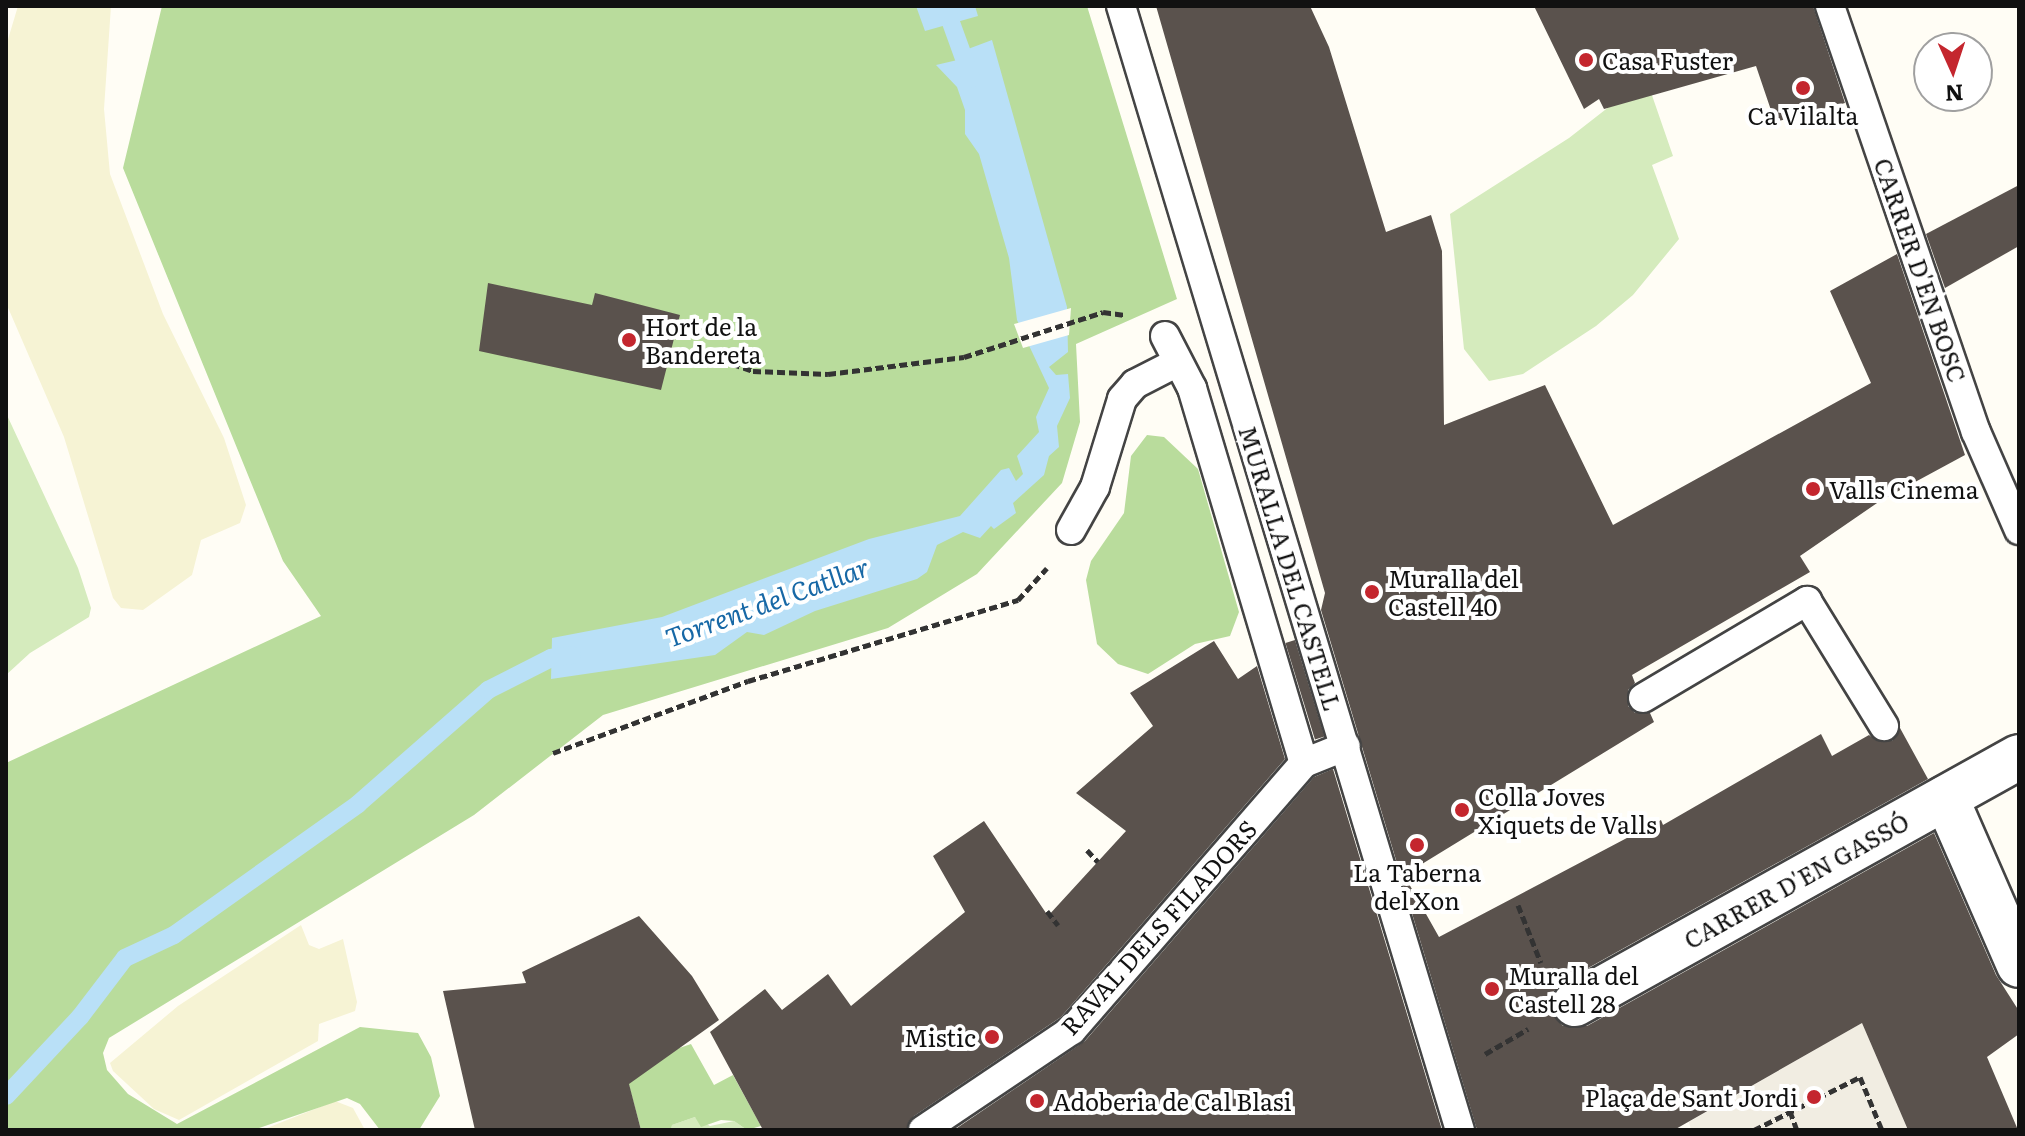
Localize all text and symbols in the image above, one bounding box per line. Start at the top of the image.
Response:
north arrow [1913,32,1993,112]
place label: Casa Fuster [1602,46,1733,74]
marker: Casa Fuster [1577,51,1595,69]
text: N [1944,78,1964,111]
marker: Ca Vilalta [1794,79,1812,97]
place label: Ca Vilalta [1748,101,1858,129]
street label: CARRER D'EN BOSC [1869,154,1973,386]
place label: Hort de la Bandereta [645,312,762,368]
marker: Hort de la Bandereta [620,331,638,349]
street label: MURALLA DEL CASTELL [1234,422,1348,714]
place label: Valls Cinema [1829,475,1979,503]
marker: Valls Cinema [1804,480,1822,498]
water label: Torrent del Catllar [661,550,873,652]
place label: Muralla del Castell 40 [1388,564,1519,620]
marker: Muralla del Castell 40 [1363,583,1381,601]
place label: Colla Joves Xiquets de Valls [1478,782,1657,838]
marker: Colla Joves Xiquets de Valls [1453,801,1471,819]
street label: CARRER D'EN GASSÓ [1679,806,1913,954]
street label: RAVAL DELS FILADORS [1054,814,1262,1040]
marker: La Taberna del Xon [1408,836,1426,854]
place label: La Taberna del Xon [1353,858,1481,914]
place label: Muralla del Castell 28 [1508,961,1639,1017]
marker: Muralla del Castell 28 [1483,980,1501,998]
place label: Mistic [904,1023,976,1051]
marker: Mistic [983,1028,1001,1046]
place label: Plaça de Sant Jordi [1585,1083,1798,1111]
place label: Adoberia de Cal Blasi [1053,1087,1292,1115]
marker: Plaça de Sant Jordi [1805,1088,1823,1106]
marker: Adoberia de Cal Blasi [1028,1092,1046,1110]

